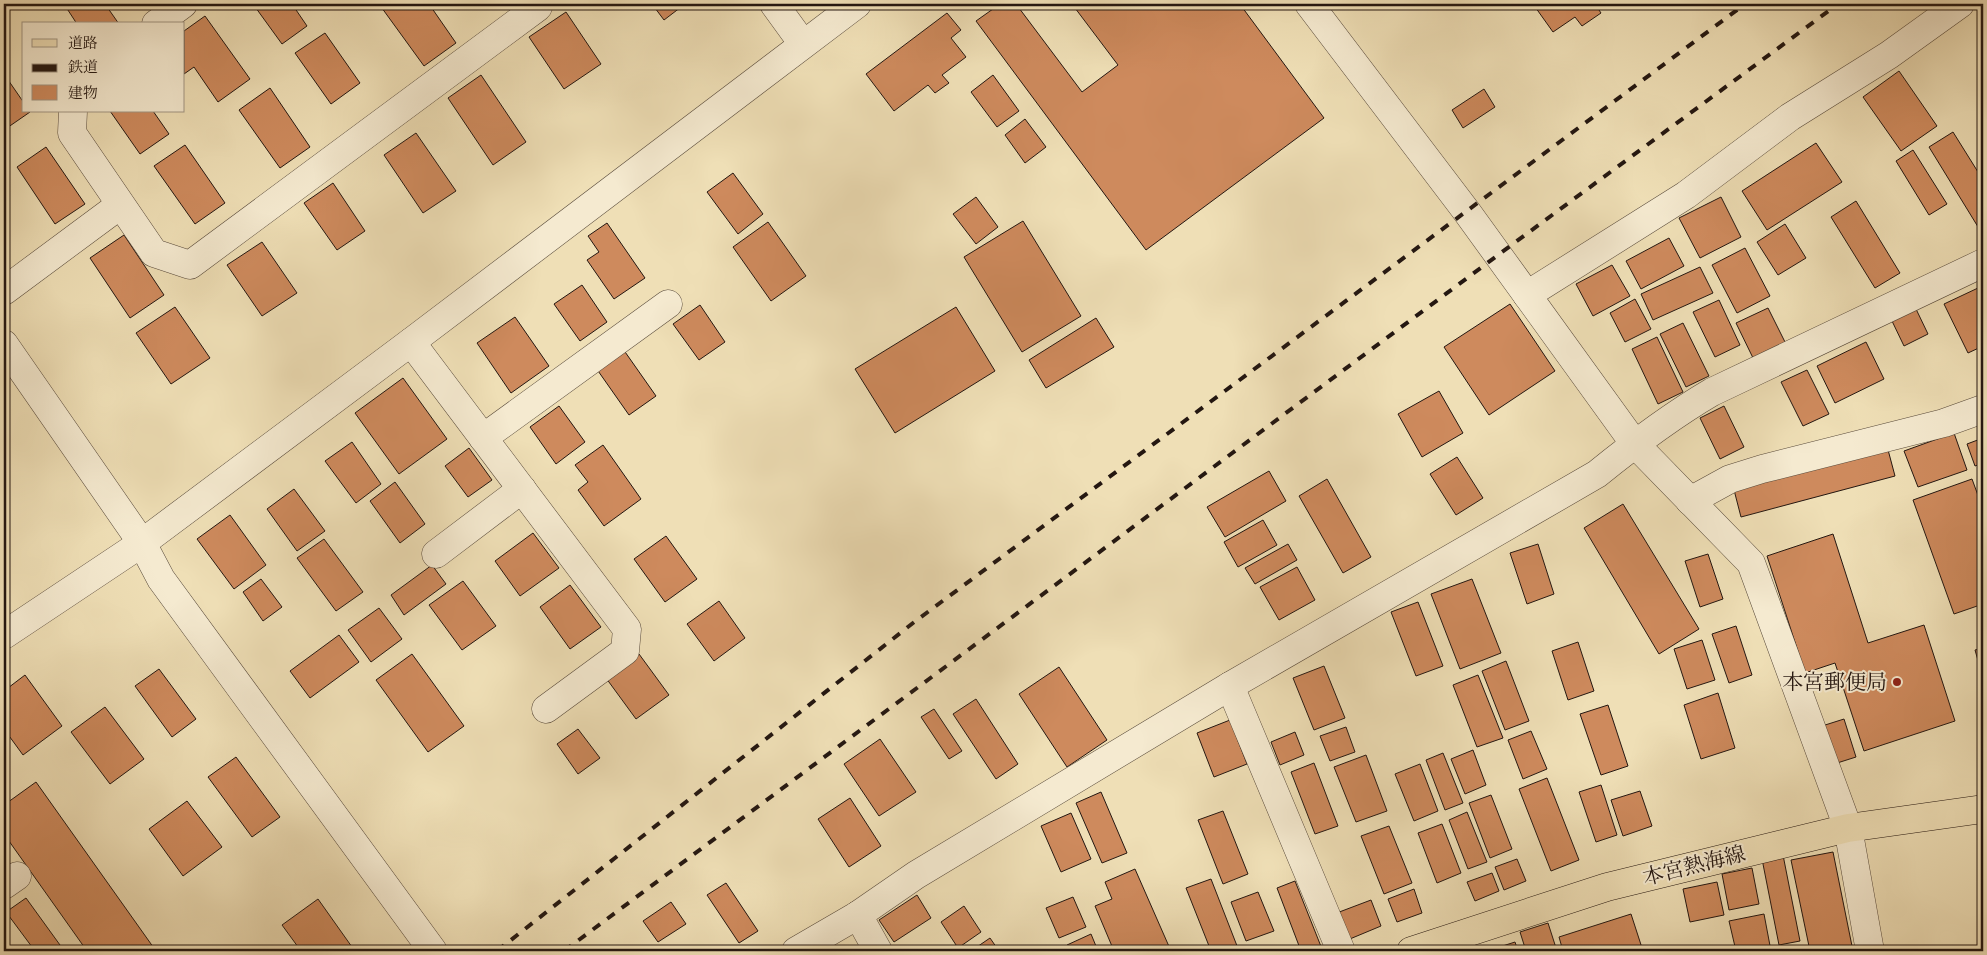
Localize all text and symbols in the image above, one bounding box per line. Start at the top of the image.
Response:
legend [22,22,185,112]
text: 道路 [68,34,98,53]
text: 鉄道 [68,58,98,77]
text: 建物 [68,84,98,103]
place label: 本宮郵便局 [1782,669,1887,696]
marker: 本宮郵便局 [1891,676,1903,688]
street label: 本宮熱海線 [1640,840,1748,892]

